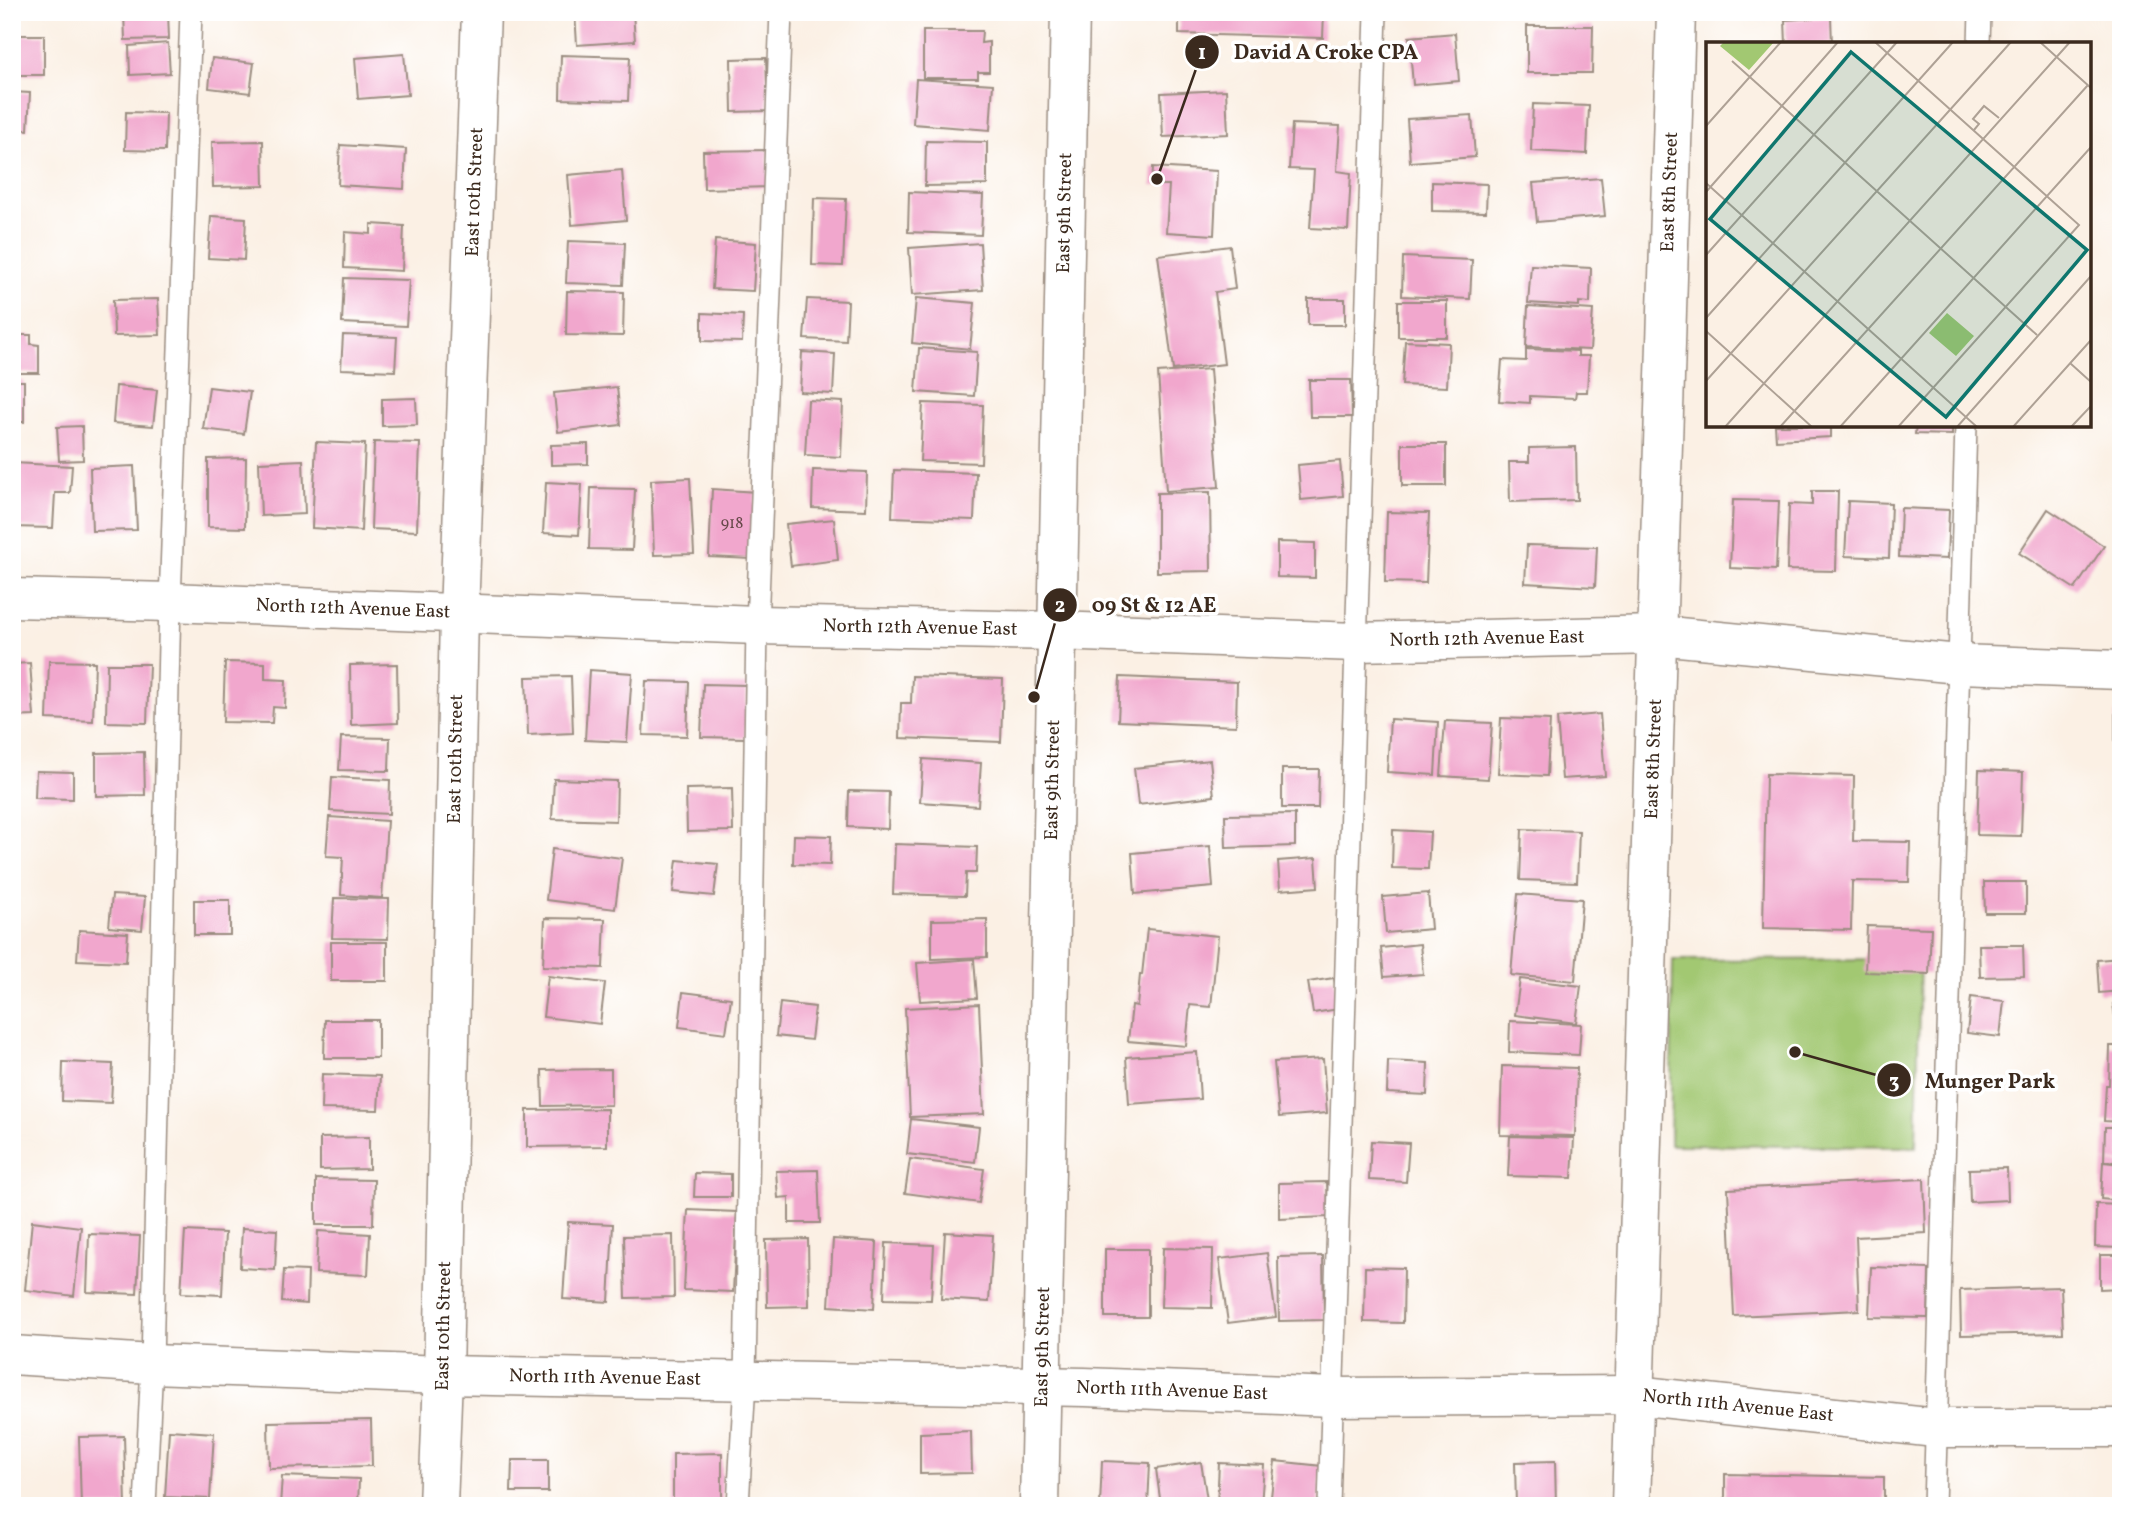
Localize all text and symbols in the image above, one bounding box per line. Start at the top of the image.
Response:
callout: David A Croke CPA [1184,31,1432,73]
text: 1 [1198,39,1206,68]
text: David A Croke CPA [1234,39,1418,68]
inset map [1706,42,2091,427]
street label: East 10th Street [460,126,490,257]
street label: East 8th Street [1655,131,1685,253]
street label: East 9th Street [1051,152,1079,274]
house number: 918 [721,513,743,535]
callout: 09 St & 12 AE [1042,584,1230,626]
text: 2 [1055,592,1065,621]
text: 09 St & 12 AE [1092,592,1216,621]
street label: North 12th Avenue East [255,593,451,625]
street label: North 12th Avenue East [822,613,1018,643]
street label: North 12th Avenue East [1389,624,1585,654]
street label: East 10th Street [442,694,470,824]
street label: East 8th Street [1639,698,1669,820]
street label: East 9th Street [1039,719,1067,841]
callout: Munger Park [1876,1059,2070,1101]
text: 3 [1889,1068,1899,1097]
text: Munger Park [1925,1068,2056,1097]
street label: East 10th Street [430,1261,458,1391]
street label: East 9th Street [1029,1286,1057,1408]
street label: North 11th Avenue East [509,1363,702,1393]
street label: North 11th Avenue East [1076,1375,1269,1407]
street label: North 11th Avenue East [1641,1383,1835,1429]

